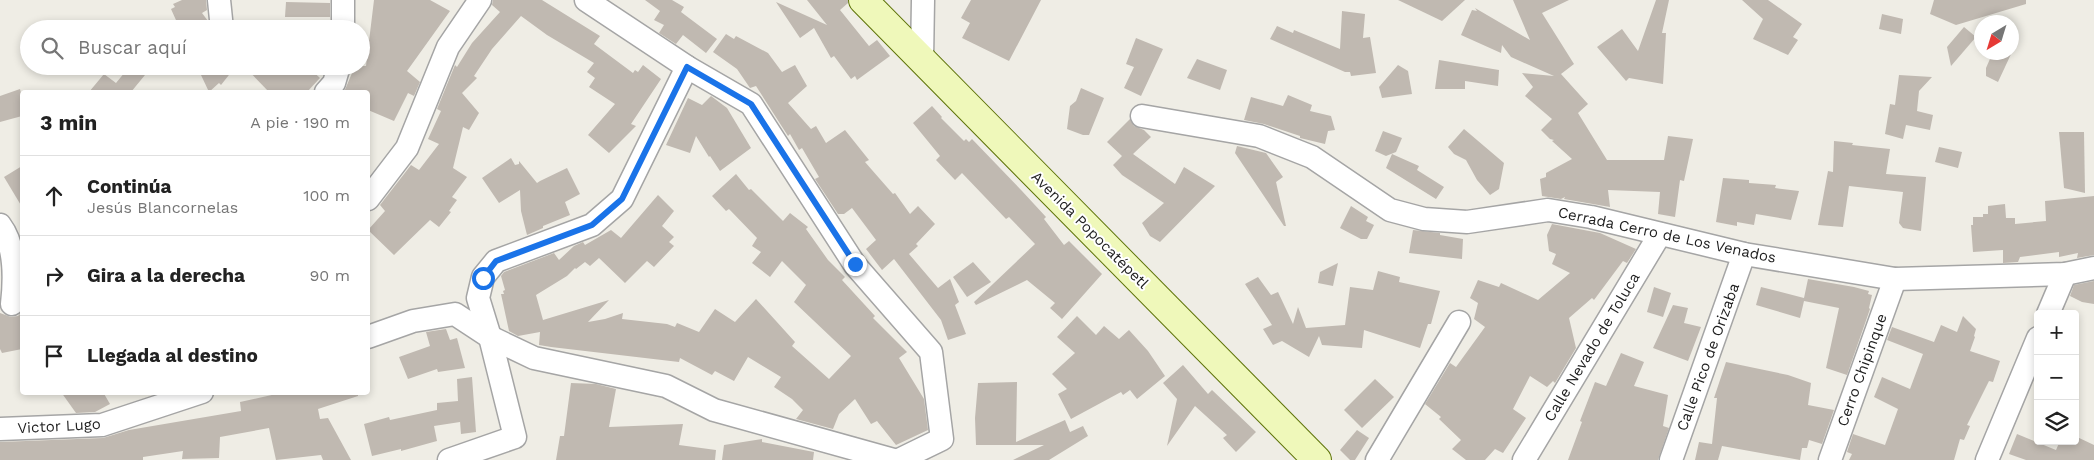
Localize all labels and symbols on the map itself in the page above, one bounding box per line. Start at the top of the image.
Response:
north arrow [1974,15,2019,60]
street label: Avenida Popocatépetl [1028,168,1153,293]
street label: Cerrada Cerro de Los Venados [1556,203,1778,267]
route end [844,253,867,276]
route start [472,267,495,290]
street label: Calle Nevado de Toluca [1540,269,1644,425]
street label: Calle Pico de Orizaba [1673,280,1743,433]
street label: Cerro Chipinque [1833,311,1891,429]
street label: Victor Lugo [17,415,101,437]

